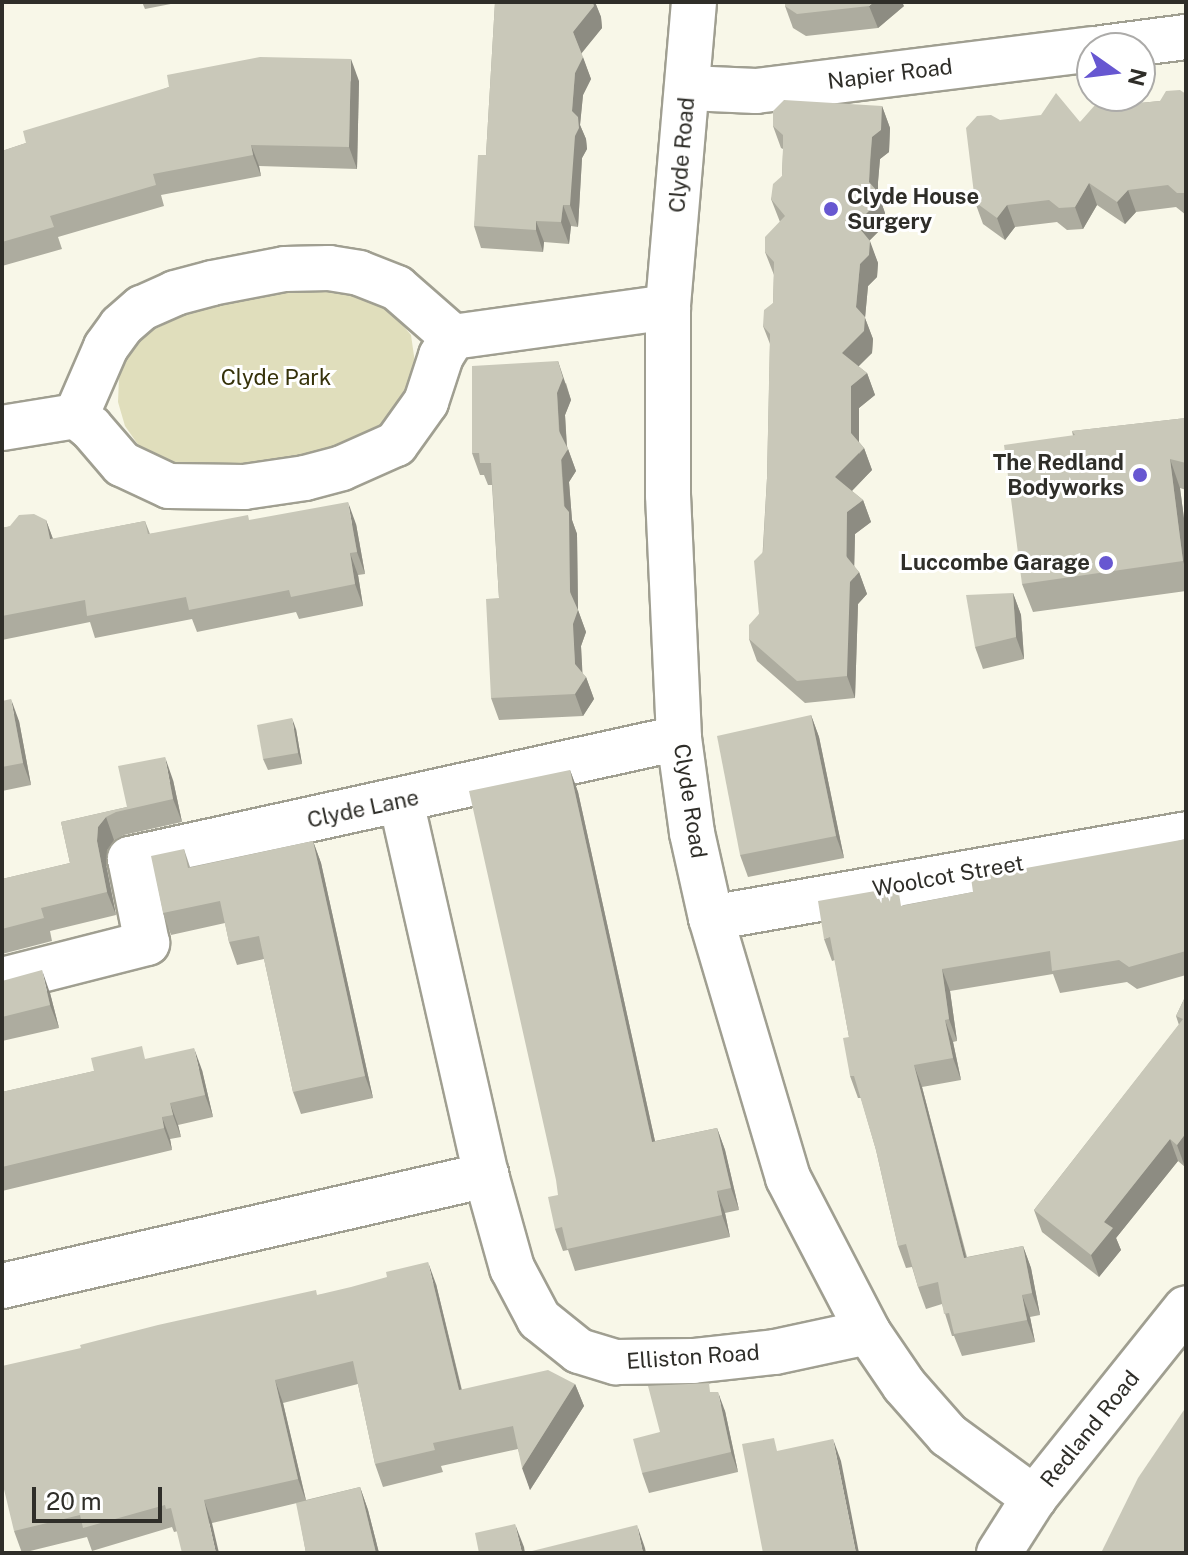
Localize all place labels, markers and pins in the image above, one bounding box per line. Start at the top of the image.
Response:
place label: Clyde House Surgery [847,183,979,234]
marker: Clyde House Surgery [822,200,840,218]
place label: The Redland Bodyworks [993,449,1124,500]
marker: The Redland Bodyworks [1131,466,1149,484]
place label: Luccombe Garage [900,550,1090,576]
marker: Luccombe Garage [1097,554,1115,572]

